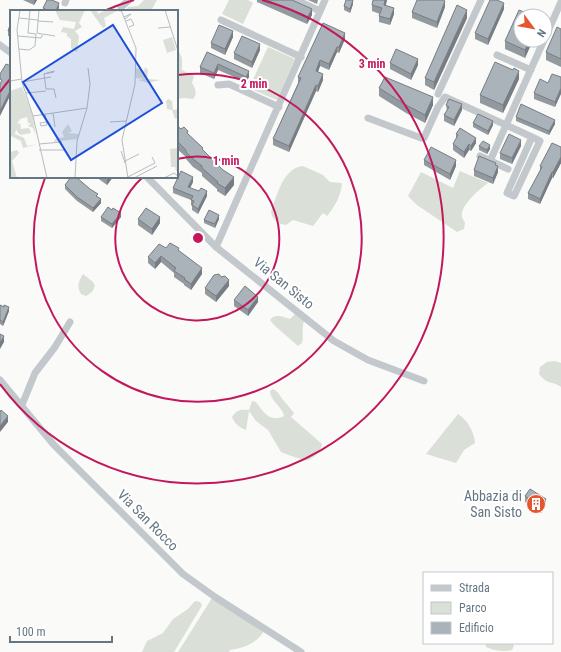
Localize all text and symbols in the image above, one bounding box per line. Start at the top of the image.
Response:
north arrow [513,8,553,48]
inset map [10,10,178,178]
text: N [534,27,548,40]
text: 3 min [359,57,385,71]
text: 2 min [241,77,267,91]
text: 1 min [213,154,239,168]
centre of rings [191,231,205,245]
street label: Via San Sisto [251,254,317,312]
street label: Via San Rocco [114,486,182,554]
place label: Abbazia di San Sisto [464,488,522,520]
building icon: Abbazia di San Sisto [525,493,547,515]
legend [423,572,553,644]
text: Strada [459,581,490,595]
text: Parco [459,601,486,615]
scale bar [10,618,112,644]
text: Edificio [459,621,494,635]
text: 100 m [16,625,46,639]

